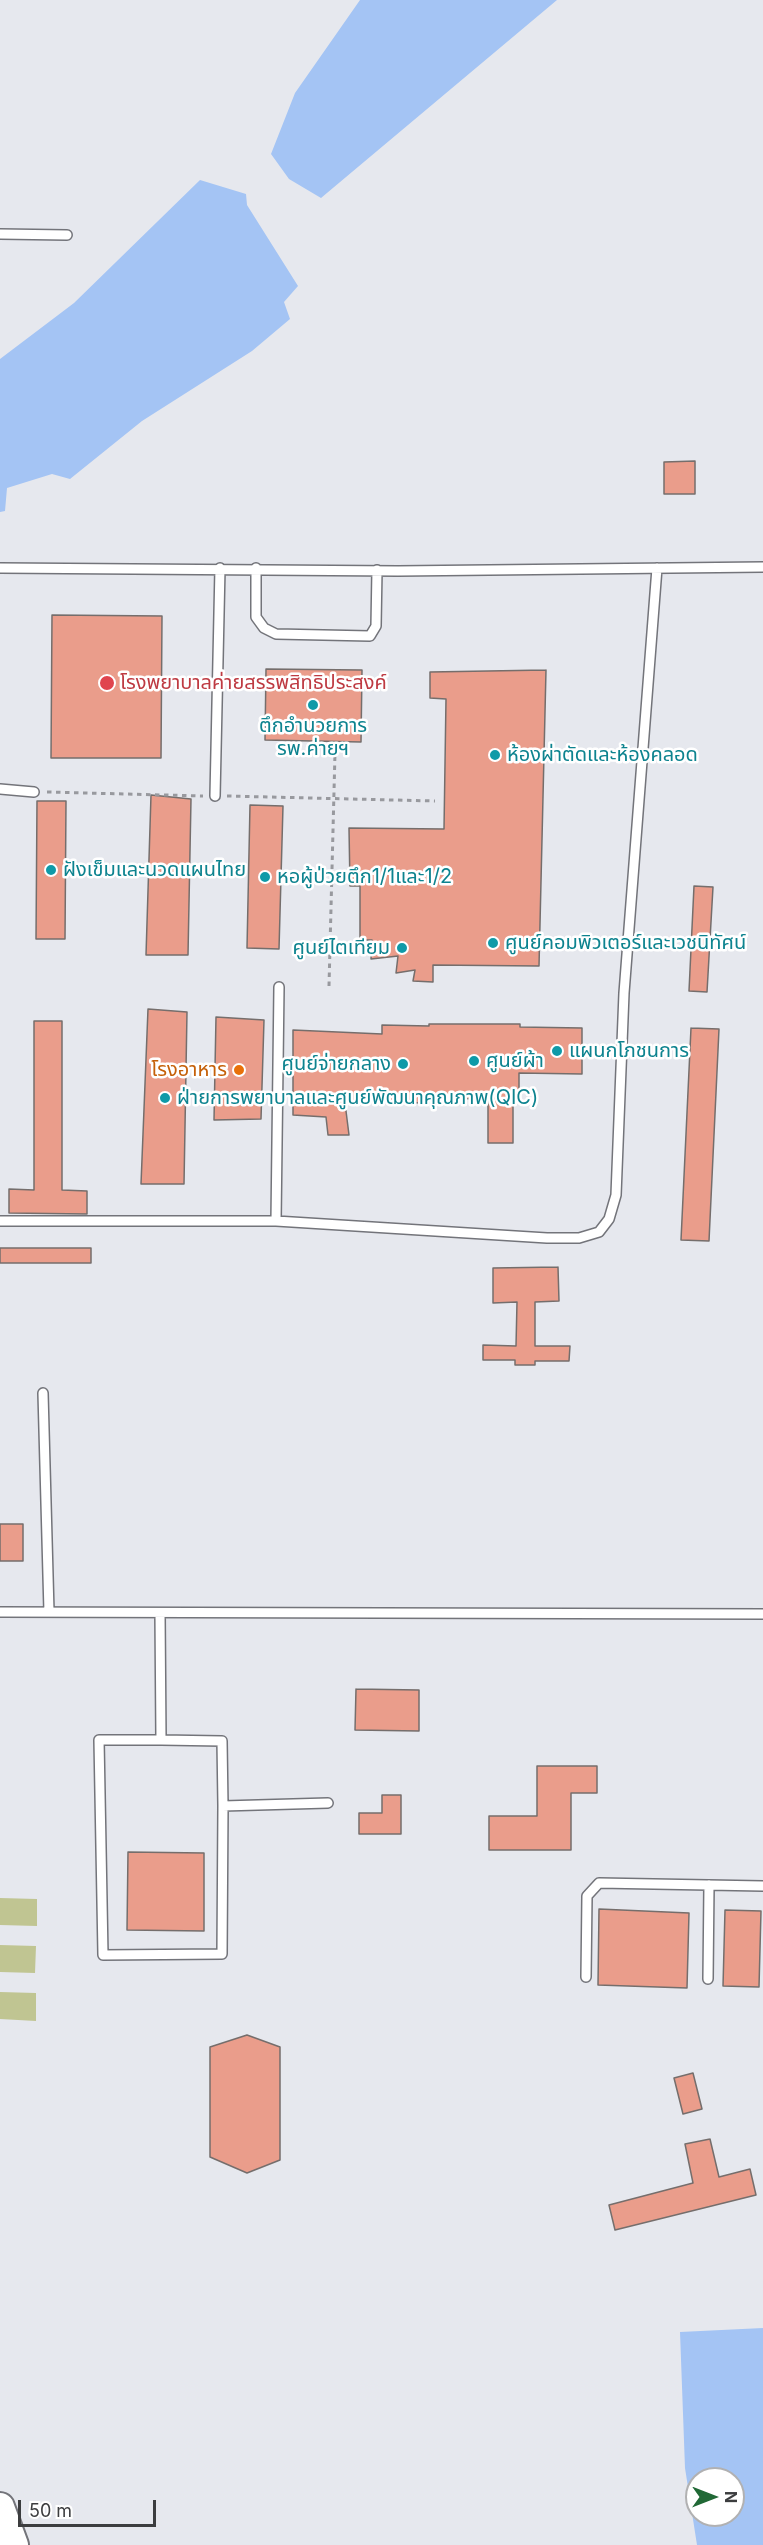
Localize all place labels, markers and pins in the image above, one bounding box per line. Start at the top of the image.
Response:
place label: โรงพยาบาลค่ายสรรพสิทธิประสงค์ [120,671,387,695]
marker: โรงพยาบาลค่ายสรรพสิทธิประสงค์ [98,674,116,692]
marker: ตึกอำนวยการ รพ.ค่ายฯ [306,698,320,712]
place label: ตึกอำนวยการ รพ.ค่ายฯ [259,714,367,761]
place label: ห้องผ่าตัดและห้องคลอด [507,743,698,767]
marker: ห้องผ่าตัดและห้องคลอด [488,748,502,762]
place label: ฝังเข็มและนวดแผนไทย [63,858,246,882]
marker: ฝังเข็มและนวดแผนไทย [44,863,58,877]
place label: หอผู้ป่วยตึก1/1และ1/2 [277,865,452,889]
marker: หอผู้ป่วยตึก1/1และ1/2 [258,870,272,884]
place label: ศูนย์คอมพิวเตอร์และเวชนิทัศน์ [505,931,746,955]
place label: ศูนย์ไตเทียม [292,936,390,960]
marker: ศูนย์คอมพิวเตอร์และเวชนิทัศน์ [486,936,500,950]
marker: ศูนย์ไตเทียม [395,941,409,955]
place label: แผนกโภชนการ [569,1039,689,1063]
marker: แผนกโภชนการ [550,1044,564,1058]
place label: ศูนย์ผ้า [486,1049,544,1073]
place label: ศูนย์จ่ายกลาง [281,1052,391,1076]
marker: ศูนย์ผ้า [467,1054,481,1068]
marker: ศูนย์จ่ายกลาง [396,1057,410,1071]
place label: โรงอาหาร [151,1058,227,1082]
marker: โรงอาหาร [232,1063,246,1077]
place label: ฝ่ายการพยาบาลและศูนย์พัฒนาคุณภาพ(QIC) [177,1086,538,1110]
marker: ฝ่ายการพยาบาลและศูนย์พัฒนาคุณภาพ(QIC) [158,1091,172,1105]

